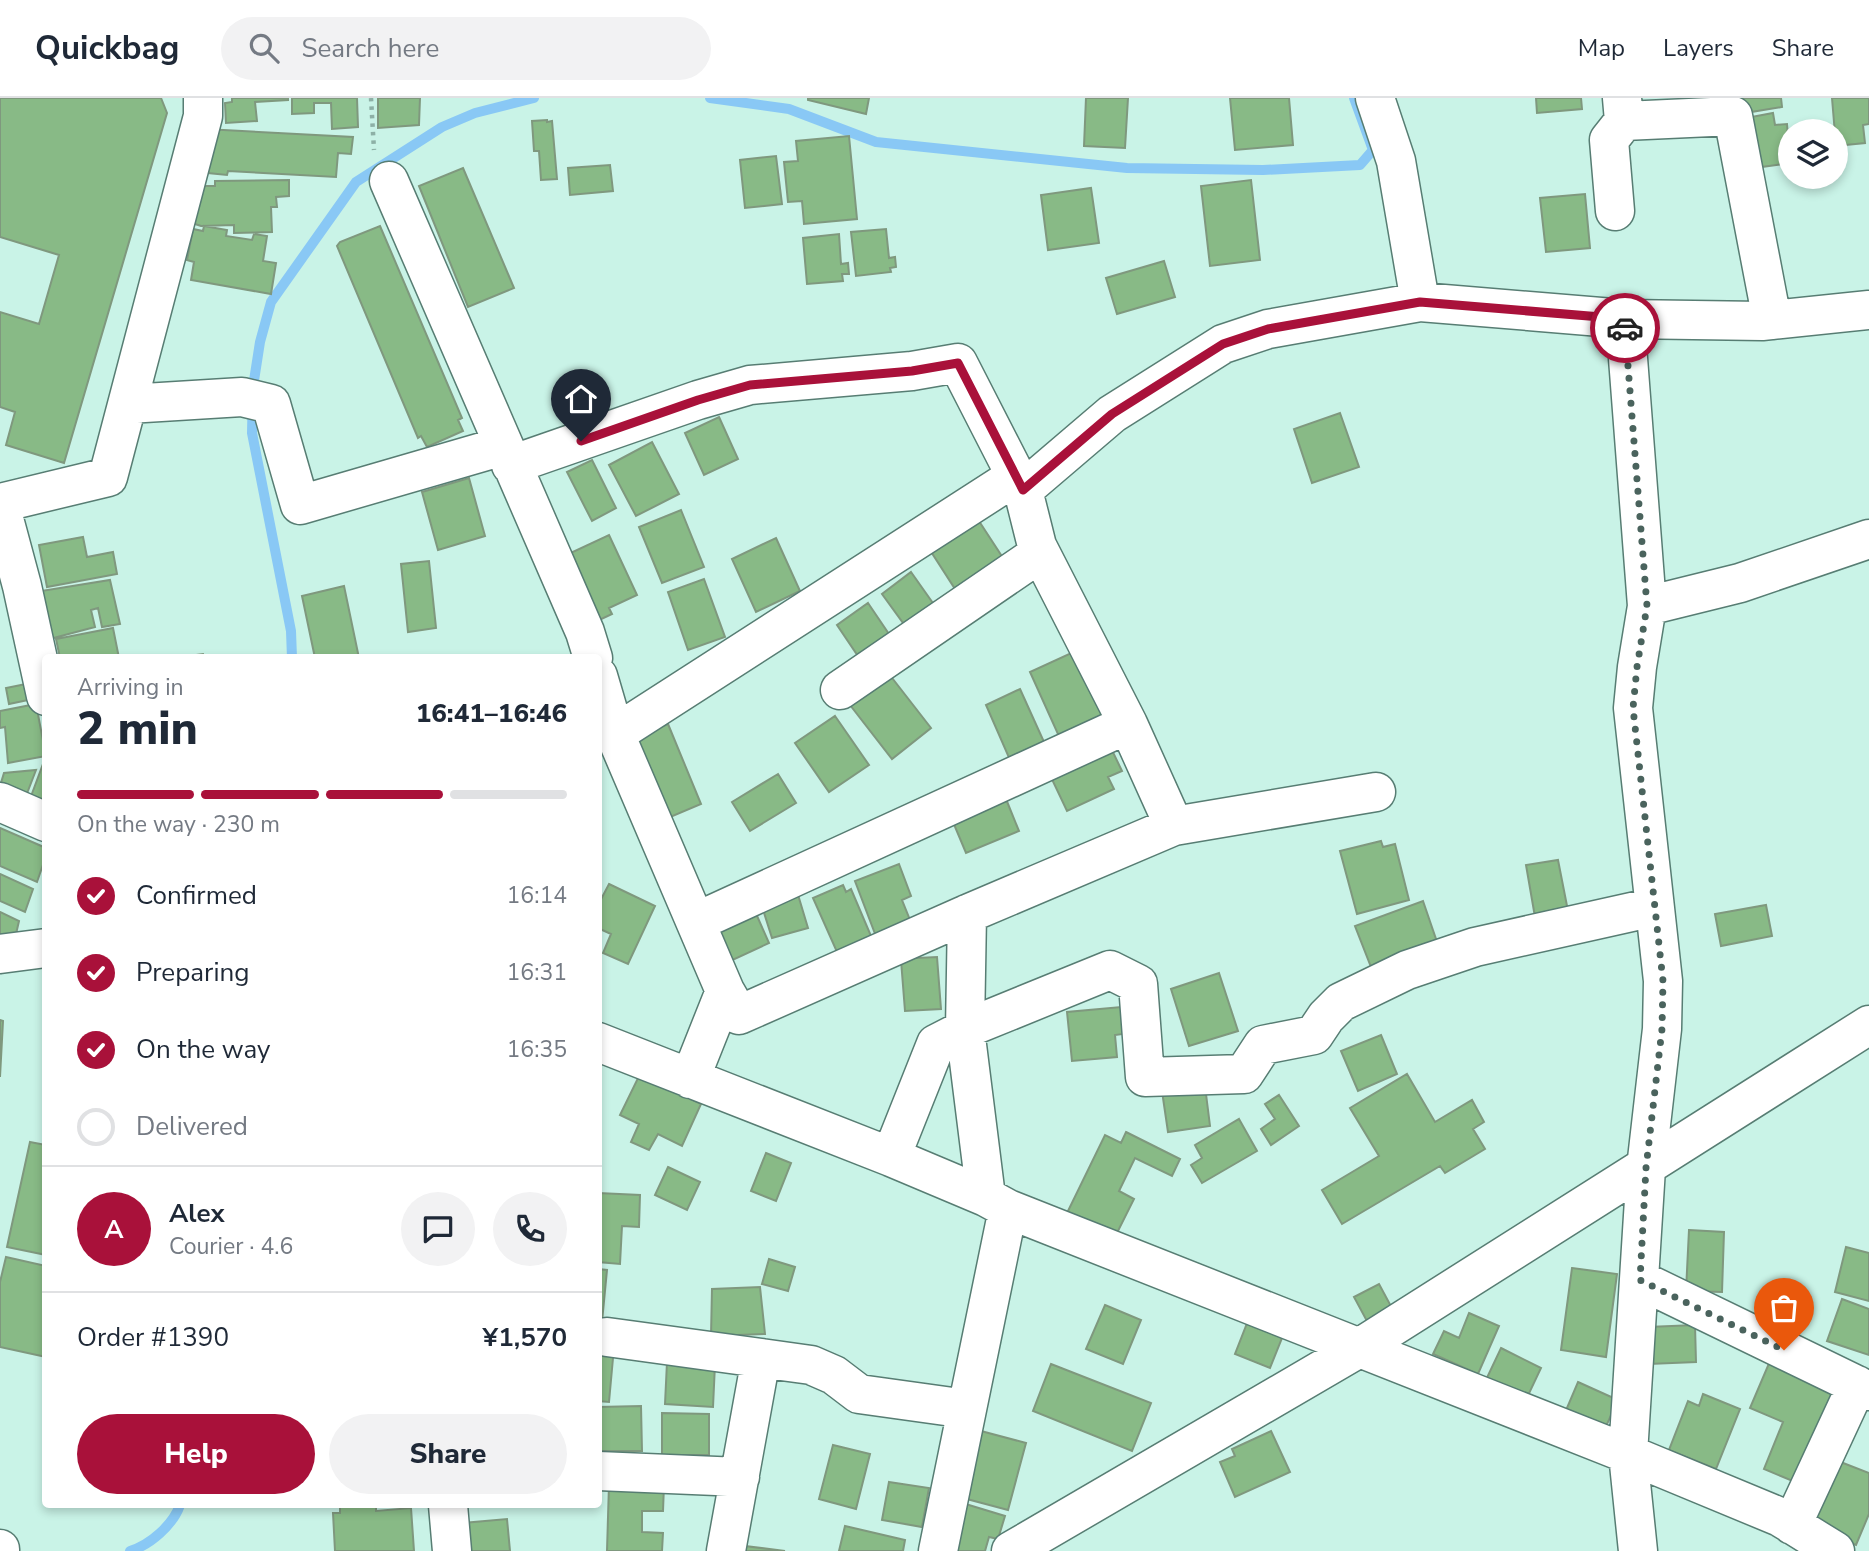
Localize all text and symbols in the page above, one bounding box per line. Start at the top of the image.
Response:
search box [221,17,711,80]
text: Quickbag [35,26,179,71]
icon: search [245,29,283,67]
text: Search here [301,31,439,66]
text: Map [1578,32,1625,64]
text: Layers [1663,32,1734,64]
text: Share [1772,32,1834,64]
map controls [1778,119,1848,189]
button: layers [1778,119,1848,189]
courier [1590,293,1660,363]
icon: car [1606,309,1644,347]
pin [551,369,611,441]
icon: home [562,380,600,418]
text: Arriving in [77,672,184,703]
text: 16:41–16:46 [416,696,567,731]
text: 2 min [77,697,198,760]
text: On the way · 230 m [77,809,280,840]
icon: check [77,877,115,915]
text: Confirmed [136,878,257,913]
text: 16:14 [507,880,567,911]
icon: check [77,954,115,992]
text: Preparing [136,955,249,990]
text: 16:31 [507,957,567,988]
icon: check [77,1031,115,1069]
text: On the way [136,1032,270,1067]
text: 16:35 [507,1034,567,1065]
text: Delivered [136,1109,248,1144]
button: chat [401,1192,475,1266]
button: phone [493,1192,567,1266]
text: Alex [169,1196,225,1231]
text: A [104,1212,124,1247]
text: Courier · 4.6 [169,1231,293,1262]
pin [1754,1278,1814,1350]
icon: bag [1765,1289,1803,1327]
text: Order #1390 [77,1320,229,1355]
text: ¥1,570 [483,1320,567,1355]
button: Help [77,1414,315,1494]
button: Share [329,1414,567,1494]

